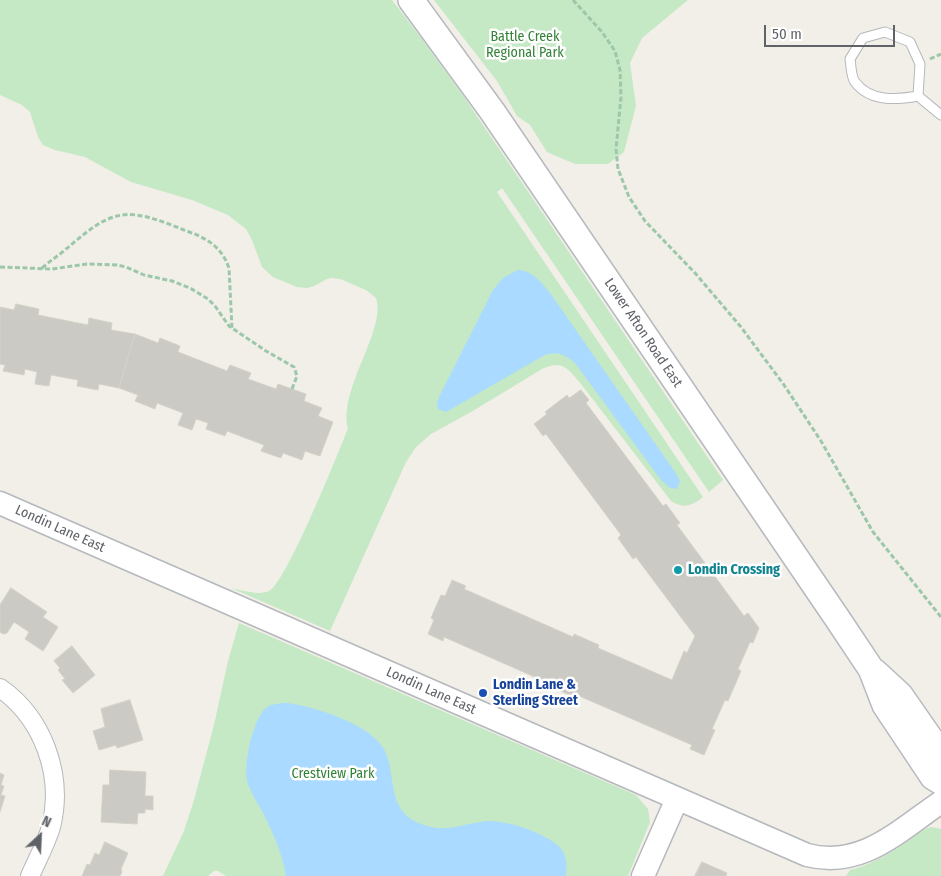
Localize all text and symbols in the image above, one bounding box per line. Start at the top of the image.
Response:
scale bar [766,15,897,47]
text: 50 m [772,25,802,43]
park label: Battle Creek Regional Park [486,29,564,62]
street label: Lower Afton Road East [600,275,686,391]
street label: Londin Lane East [12,502,108,556]
place label: Londin Crossing [688,562,780,578]
marker: Londin Crossing [672,564,684,576]
street label: Londin Lane East [383,664,479,718]
place label: Londin Lane & Sterling Street [493,677,578,710]
marker: Londin Lane & Sterling Street [477,687,489,699]
park label: Crestview Park [292,766,374,782]
north arrow [15,811,65,861]
text: N [39,812,54,831]

